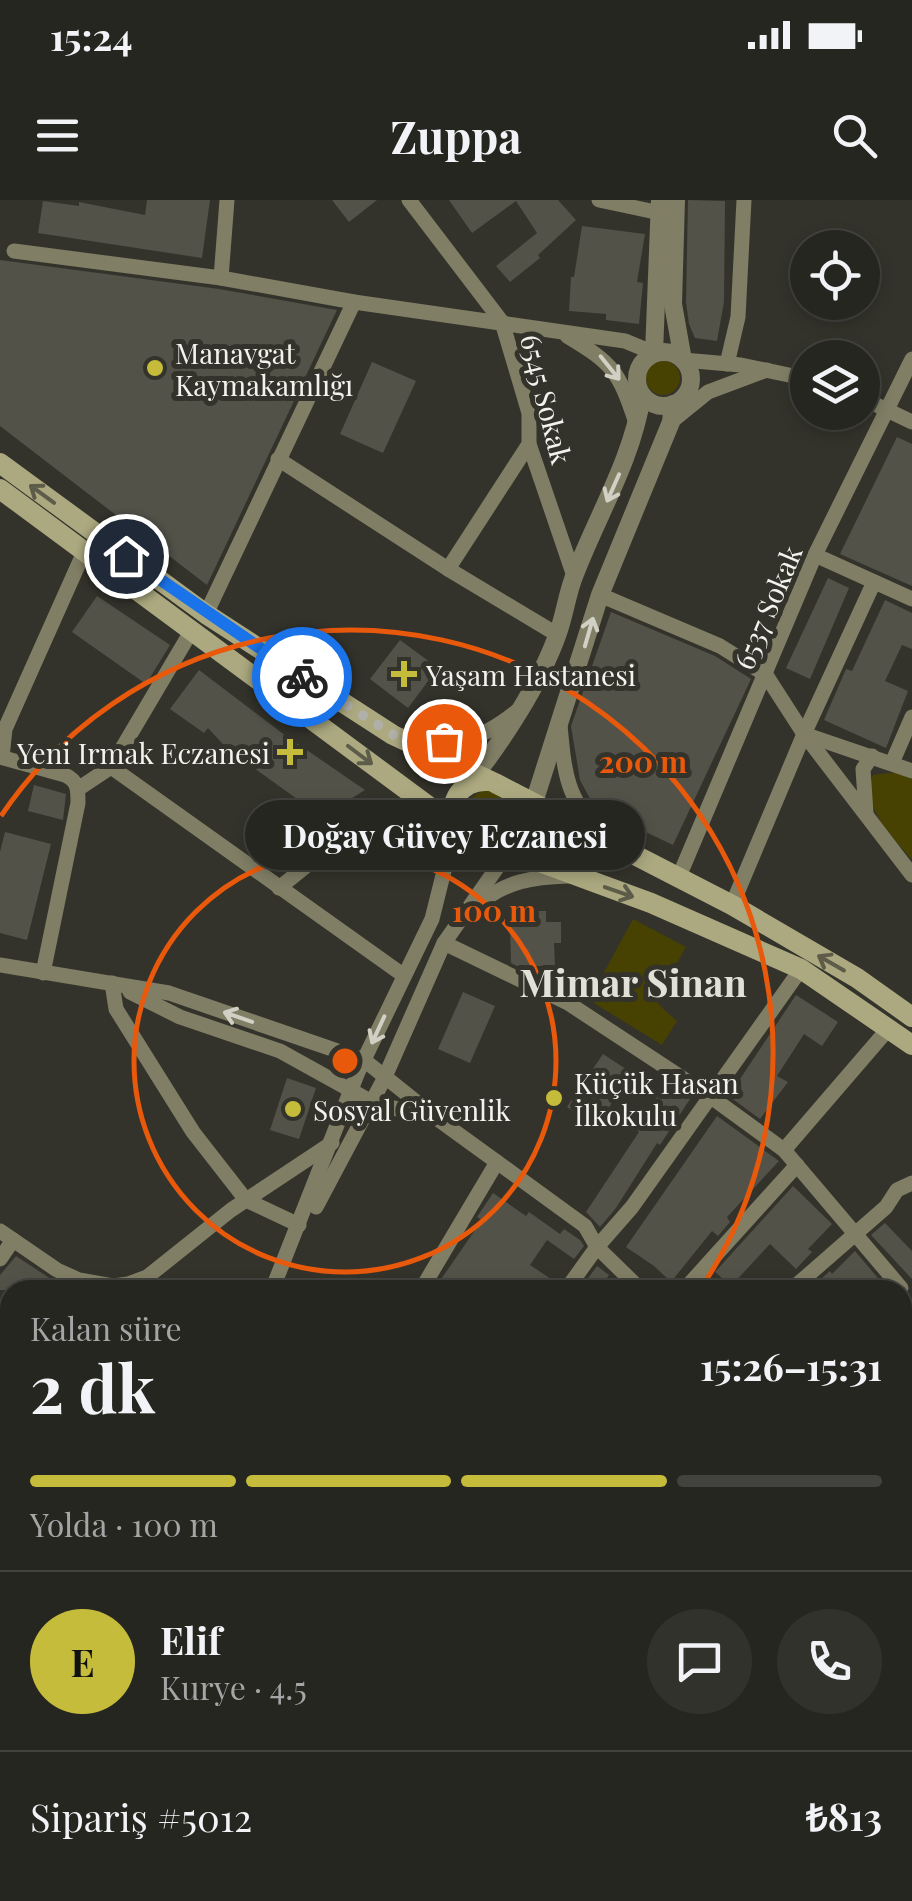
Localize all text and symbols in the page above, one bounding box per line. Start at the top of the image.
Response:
text: 15:24 [50,10,133,61]
text: Zuppa [390,105,522,165]
icon: menu [30,108,85,163]
icon: search [827,108,882,163]
map controls [790,230,880,430]
button: locate [790,230,880,320]
street label: 6545 Sokak [513,330,581,468]
place label: Manavgat Kaymakamlığı [175,334,353,403]
button: layers [790,340,880,430]
one-way arrow [599,355,621,381]
marker: Manavgat Kaymakamlığı [144,357,166,379]
one-way arrow [603,472,621,503]
one-way arrow [29,483,56,504]
pin [84,514,169,599]
icon: home [99,529,154,584]
street label: 6537 Sokak [724,539,810,675]
one-way arrow [581,617,599,648]
courier [252,627,352,727]
icon: bike [275,650,330,705]
place label: Yaşam Hastanesi [425,656,636,693]
marker: Yaşam Hastanesi [391,661,417,687]
pin [402,699,487,784]
icon: bag [417,714,472,769]
place label: Yeni Irmak Eczanesi [16,734,270,771]
marker: Yeni Irmak Eczanesi [279,741,301,763]
text: 200 m [599,741,687,781]
one-way arrow [346,745,373,766]
callout: Doğay Güvey Eczanesi [244,801,644,871]
text: Doğay Güvey Eczanesi [282,813,608,856]
one-way arrow [603,884,634,902]
text: 100 m [452,890,536,930]
one-way arrow [817,953,846,973]
district label: Mimar Sinan [519,956,747,1007]
one-way arrow [224,1007,255,1025]
one-way arrow [367,1014,386,1044]
centre of rings [327,1043,363,1079]
place label: Küçük Hasan İlkokulu [574,1064,739,1133]
marker: Küçük Hasan İlkokulu [543,1087,565,1109]
place label: Sosyal Güvenlik [313,1091,511,1128]
marker: Sosyal Güvenlik [282,1098,304,1120]
text: Kalan süre [30,1306,182,1349]
text: 15:26–15:31 [700,1340,882,1391]
text: 2 dk [30,1343,155,1429]
text: Yolda · 100 m [30,1502,218,1545]
button: chat [647,1609,752,1714]
button: phone [777,1609,882,1714]
text: Elif [160,1614,221,1665]
text: E [70,1636,95,1687]
text: Kurye · 4.5 [160,1665,307,1708]
text: ₺813 [806,1790,882,1841]
text: Sipariş #5012 [30,1791,252,1842]

